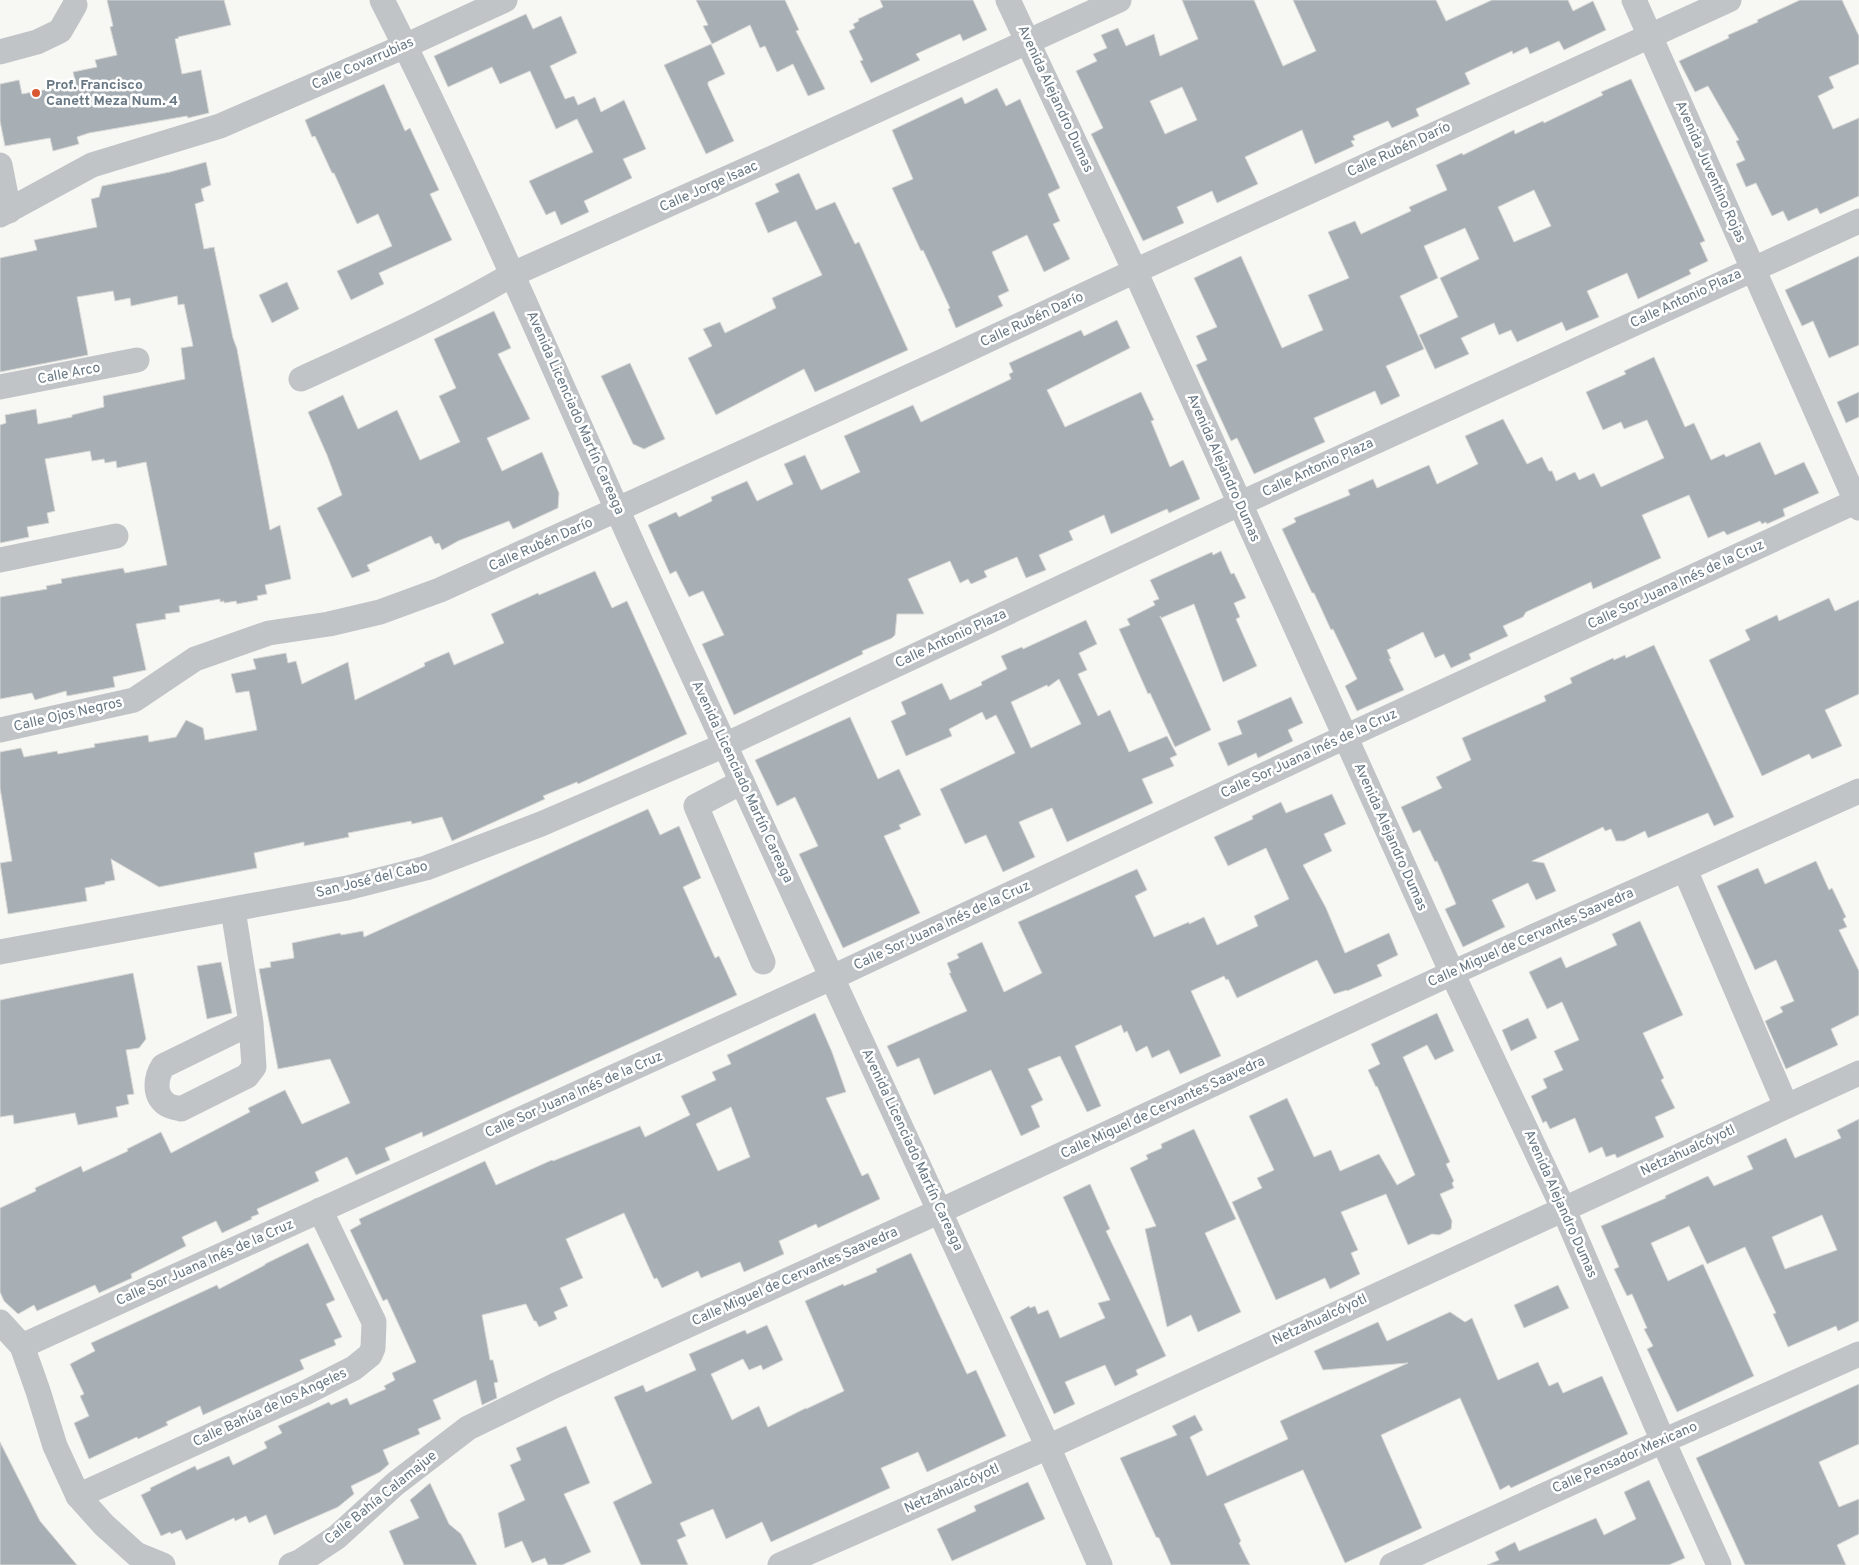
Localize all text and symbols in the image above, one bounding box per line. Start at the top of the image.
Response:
street label: Avenida Alejandro Dumas [1013,23,1097,175]
street label: Calle Covarrubias [309,34,417,94]
place label: Prof. Francisco Canett Meza Num. 4 [46,77,178,110]
marker: Prof. Francisco Canett Meza Num. 4 [30,87,42,99]
street label: Avenida Juventino Rojas [1671,98,1749,246]
street label: Calle Rubén Darío [1345,119,1454,181]
street label: Calle Jorge Isaac [657,158,761,216]
street label: Calle Antonio Plaza [1628,266,1744,332]
street label: Calle Rubén Darío [978,289,1087,351]
street label: Avenida Licenciado Martín Careaga [522,309,628,517]
street label: Calle Arco [36,360,102,388]
street label: Avenida Alejandro Dumas [1183,391,1263,545]
street label: Calle Antonio Plaza [1260,435,1376,501]
street label: Calle Rubén Darío [486,514,596,576]
street label: Calle Sor Juana Inés de la Cruz [1585,537,1767,633]
street label: Calle Antonio Plaza [893,606,1009,672]
street label: Avenida Licenciado Martín Careaga [688,678,796,886]
street label: Calle Ojos Negros [12,694,124,736]
street label: Calle Sor Juana Inés de la Cruz [1218,706,1400,802]
street label: Avenida Alejandro Dumas [1350,760,1430,914]
street label: San José del Cabo [314,858,430,902]
street label: Calle Sor Juana Inés de la Cruz [851,878,1033,974]
street label: Calle Miguel de Cervantes Saavedra [1425,885,1637,991]
street label: Avenida Licenciado Martín Careaga [858,1046,966,1254]
street label: Calle Sor Juana Inés de la Cruz [483,1048,665,1142]
street label: Calle Miguel de Cervantes Saavedra [1058,1053,1268,1163]
street label: Netzahualcóyotl [1638,1122,1738,1180]
street label: Avenida Alejandro Dumas [1520,1127,1600,1281]
street label: Calle Sor Juana Inés de la Cruz [114,1216,296,1310]
street label: Calle Miguel de Cervantes Saavedra [689,1224,901,1330]
street label: Netzahualcóyotl [1270,1291,1370,1349]
street label: Calle Bahúa de los Angeles [190,1365,350,1451]
street label: Calle Pensador Mexicano [1550,1418,1700,1498]
street label: Calle Bahía Calamajue [321,1447,441,1549]
street label: Netzahualcóyotl [902,1460,1002,1518]

